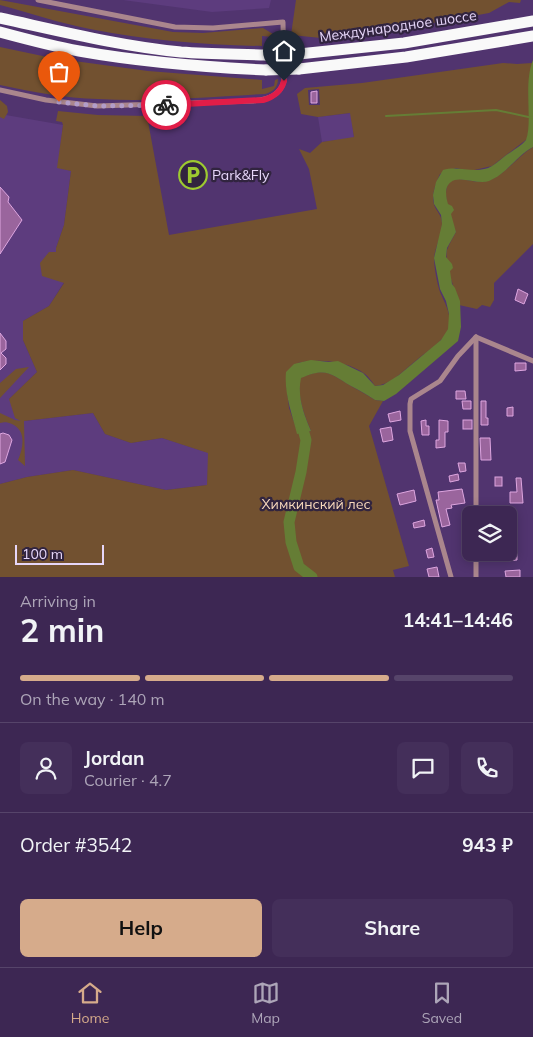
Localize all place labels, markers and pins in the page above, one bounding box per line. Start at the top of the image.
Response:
pin [263,30,305,81]
pin [38,51,80,102]
parking icon: Park&Fly [178,160,208,190]
place label: Park&Fly [212,166,270,184]

